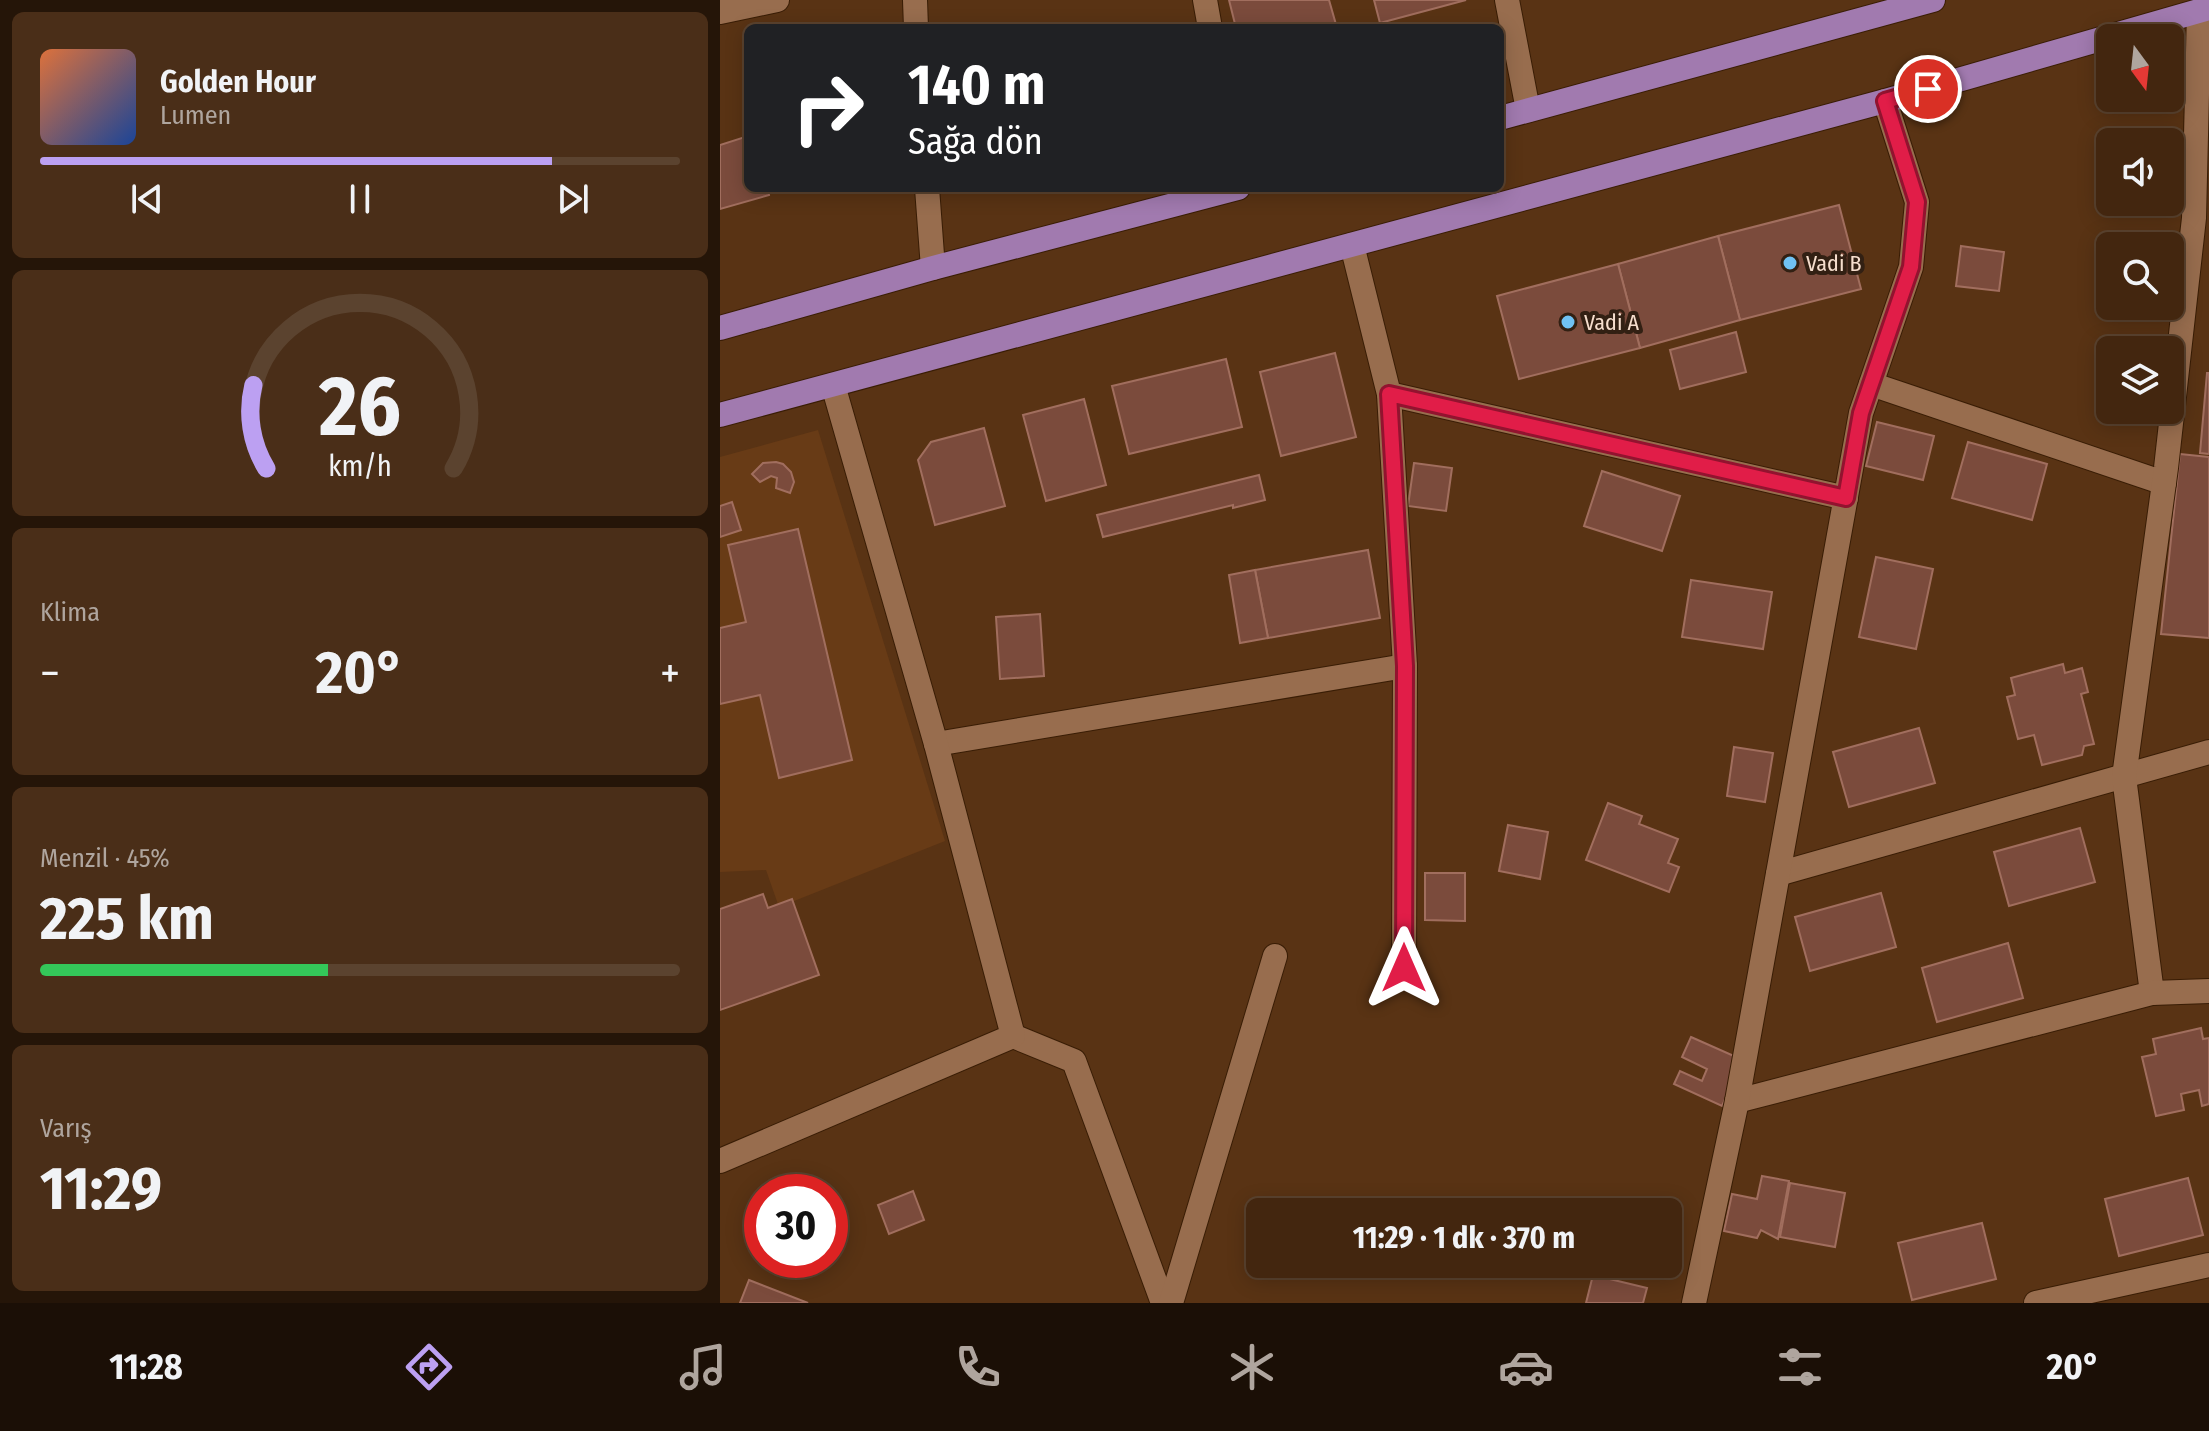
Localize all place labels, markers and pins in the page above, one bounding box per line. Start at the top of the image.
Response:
pin [1894,55,1962,123]
place label: Vadi B [1806,250,1862,277]
marker: Vadi B [1781,254,1799,272]
place label: Vadi A [1584,309,1640,336]
marker: Vadi A [1559,313,1577,331]

